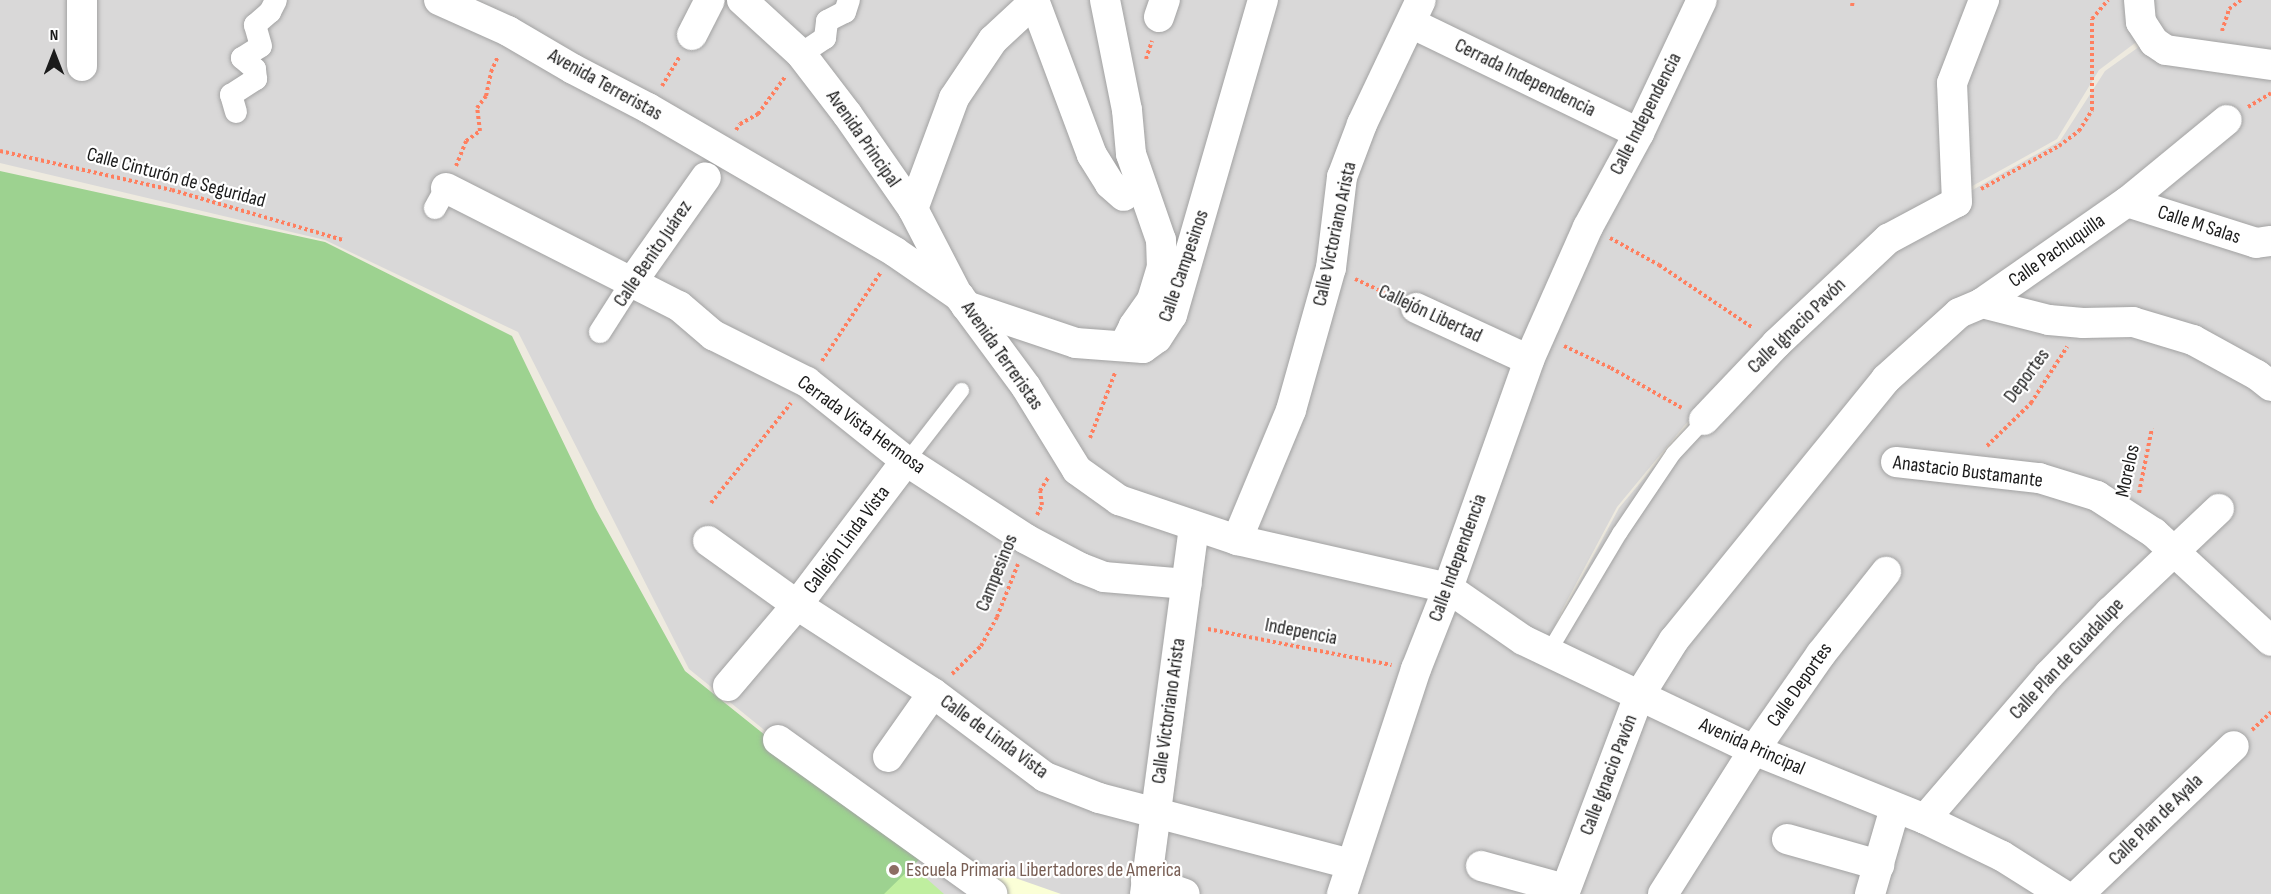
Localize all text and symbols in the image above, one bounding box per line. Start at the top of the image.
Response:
north arrow [24,24,84,84]
text: N [50,26,58,45]
street label: Cerrada Independencia [1451,33,1599,123]
street label: Avenida Terreristas [544,44,666,126]
street label: Calle Independencia [1605,49,1687,179]
street label: Avenida Principal [821,86,905,192]
street label: Calle Cinturón de Seguridad [84,143,268,213]
street label: Calle Victoriano Arista [1308,160,1362,308]
street label: Calle Benito Juárez [609,196,697,312]
street label: Calle M Salas [2155,200,2243,250]
street label: Calle Campesinos [1154,207,1214,325]
street label: Calle Pachuquilla [2004,209,2110,293]
street label: Calle Ignacio Pavón [1743,273,1851,379]
street label: Callejón Libertad [1374,280,1486,348]
street label: Avenida Terreristas [956,297,1048,415]
street label: Deportes [1999,344,2055,408]
street label: Cerrada Vista Hermosa [792,371,930,479]
street label: Morelos [2111,443,2145,499]
street label: Anastacio Bustamante [1892,451,2044,493]
street label: Callejón Linda Vista [799,481,895,599]
street label: Calle Independencia [1424,491,1492,625]
street label: Campesinos [971,531,1023,615]
street label: Calle Plan de Guadalupe [2005,593,2129,725]
street label: Indepencia [1263,613,1339,651]
street label: Calle Victoriano Arista [1147,637,1191,785]
street label: Calle Deportes [1762,638,1838,732]
street label: Calle de Linda Vista [935,690,1053,784]
street label: Calle Ignacio Pavón [1575,711,1643,839]
street label: Avenida Principal [1695,713,1809,781]
street label: Calle Plan de Ayala [2104,769,2208,871]
place label: Escuela Primaria Libertadores de America [906,858,1181,882]
marker: Escuela Primaria Libertadores de America [887,863,901,877]

